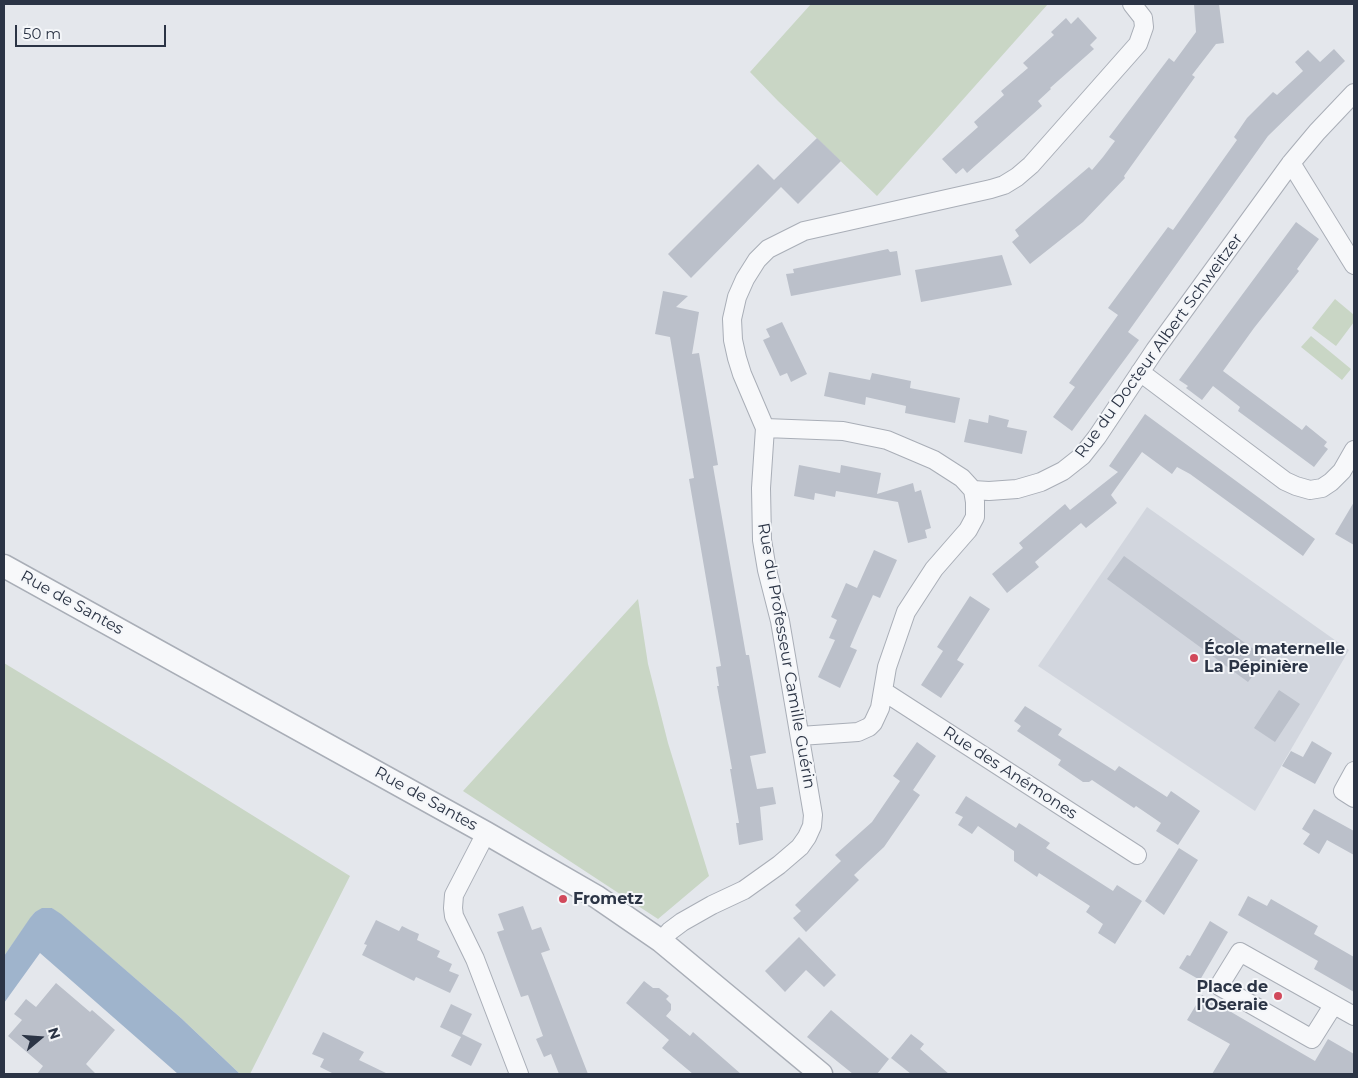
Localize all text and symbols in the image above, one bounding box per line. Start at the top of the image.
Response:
scale bar [18,15,169,47]
text: 50 m [23,24,61,43]
street label: Rue du Docteur Albert Schweitzer [1071,230,1247,462]
street label: Rue du Professeur Camille Guérin [753,522,819,790]
street label: Rue de Santes [17,567,127,639]
place label: École maternelle La Pépinière [1204,639,1345,677]
marker: École maternelle La Pépinière [1188,652,1200,664]
street label: Rue des Anémones [939,722,1081,824]
street label: Rue de Santes [371,763,481,835]
place label: Frometz [573,889,643,909]
marker: Frometz [557,893,569,905]
place label: Place de l'Oseraie [1196,977,1268,1015]
marker: Place de l'Oseraie [1272,990,1284,1002]
north arrow [15,1013,65,1063]
text: N [44,1025,65,1042]

